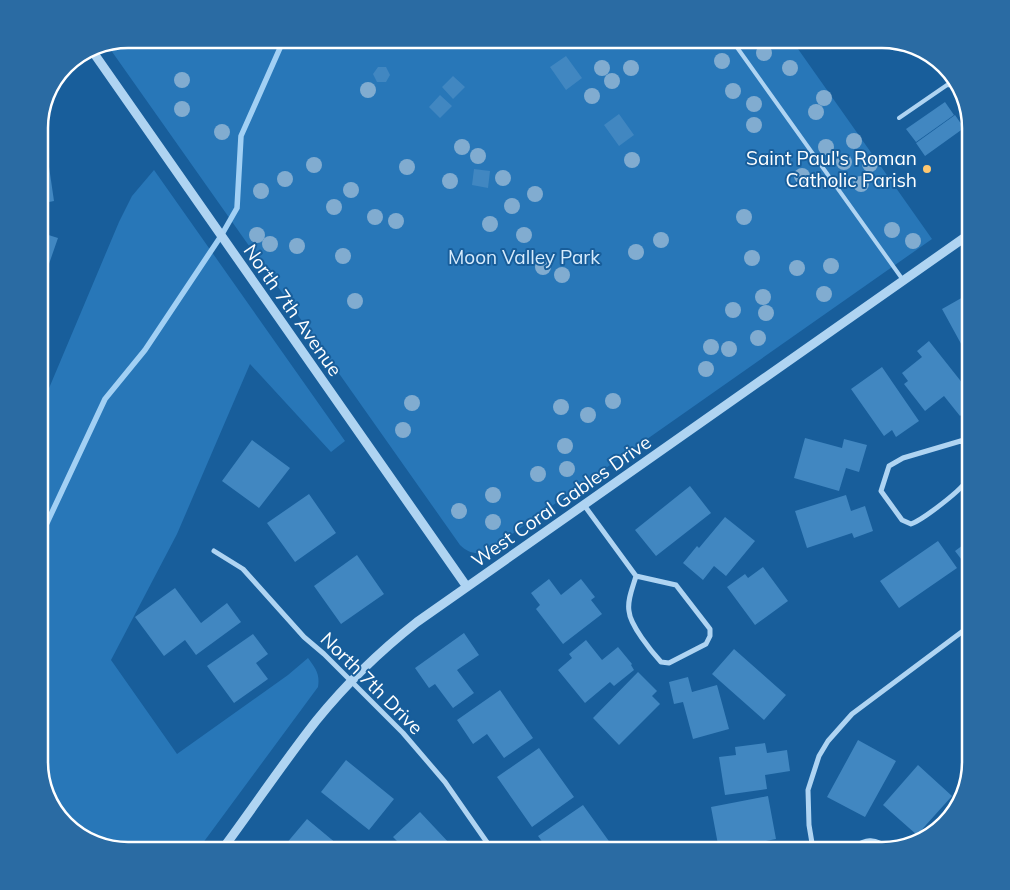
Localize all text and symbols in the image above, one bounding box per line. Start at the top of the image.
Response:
place label: Saint Paul's Roman Catholic Parish [746,146,917,192]
marker: Saint Paul's Roman Catholic Parish [921,163,933,175]
street label: North 7th Avenue [239,239,347,381]
park label: Moon Valley Park [448,245,600,269]
street label: West Coral Gables Drive [466,430,656,572]
street label: North 7th Drive [316,627,428,739]

